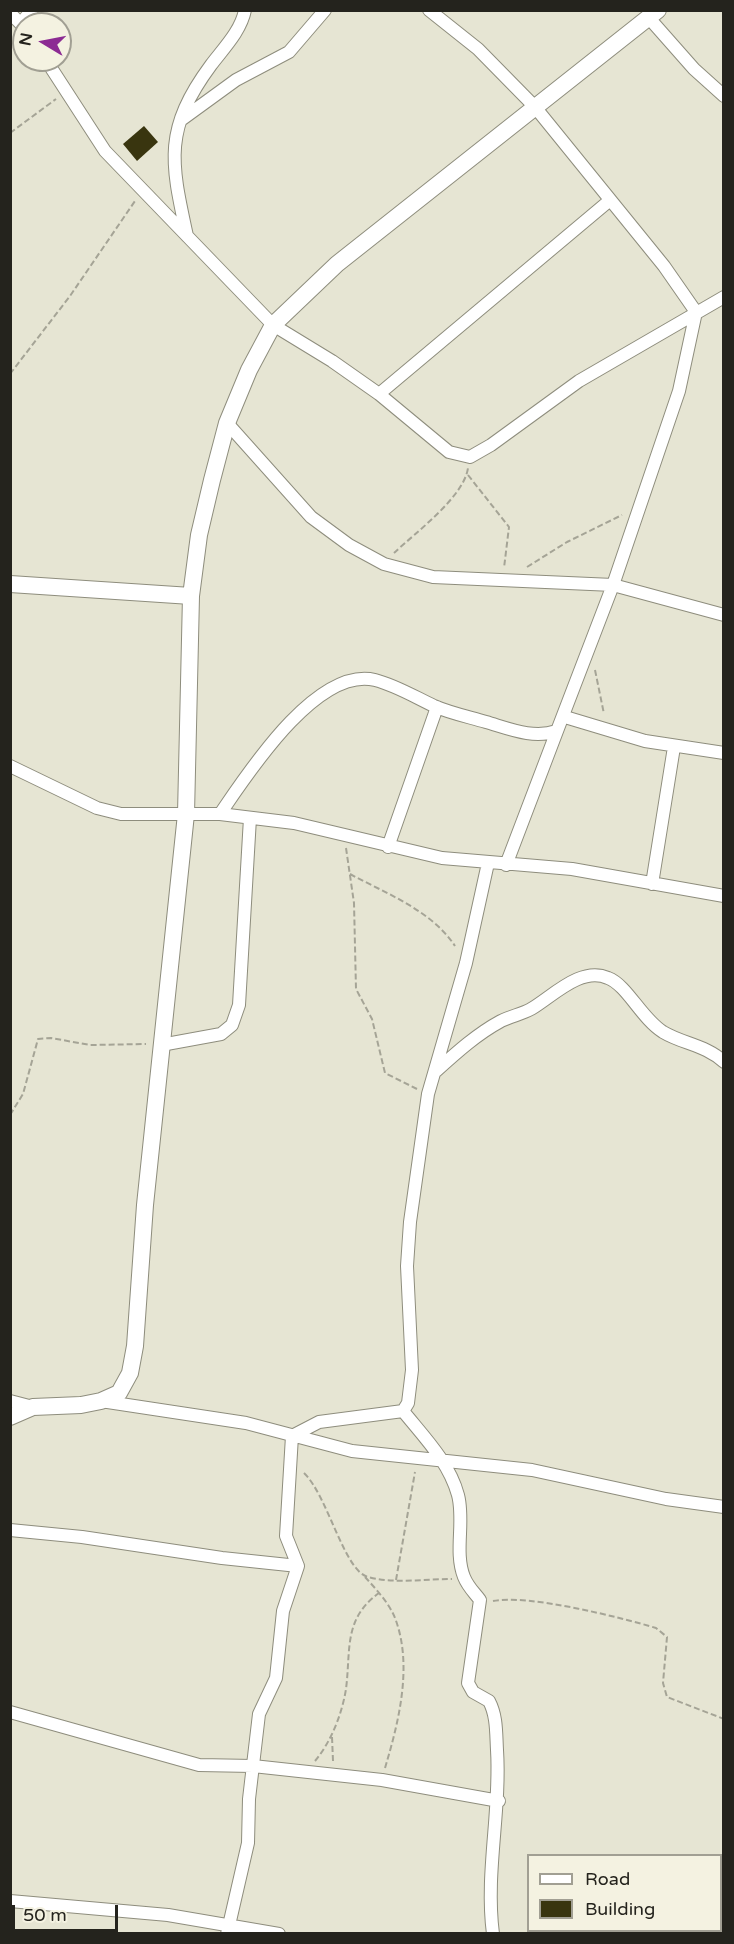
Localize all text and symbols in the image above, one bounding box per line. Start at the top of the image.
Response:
north arrow [12,12,72,72]
text: N [15,31,37,47]
legend [527,1854,722,1932]
text: Road [585,1868,630,1890]
scale bar [15,1893,122,1931]
text: Building [585,1898,655,1920]
text: 50 m [23,1904,67,1926]

